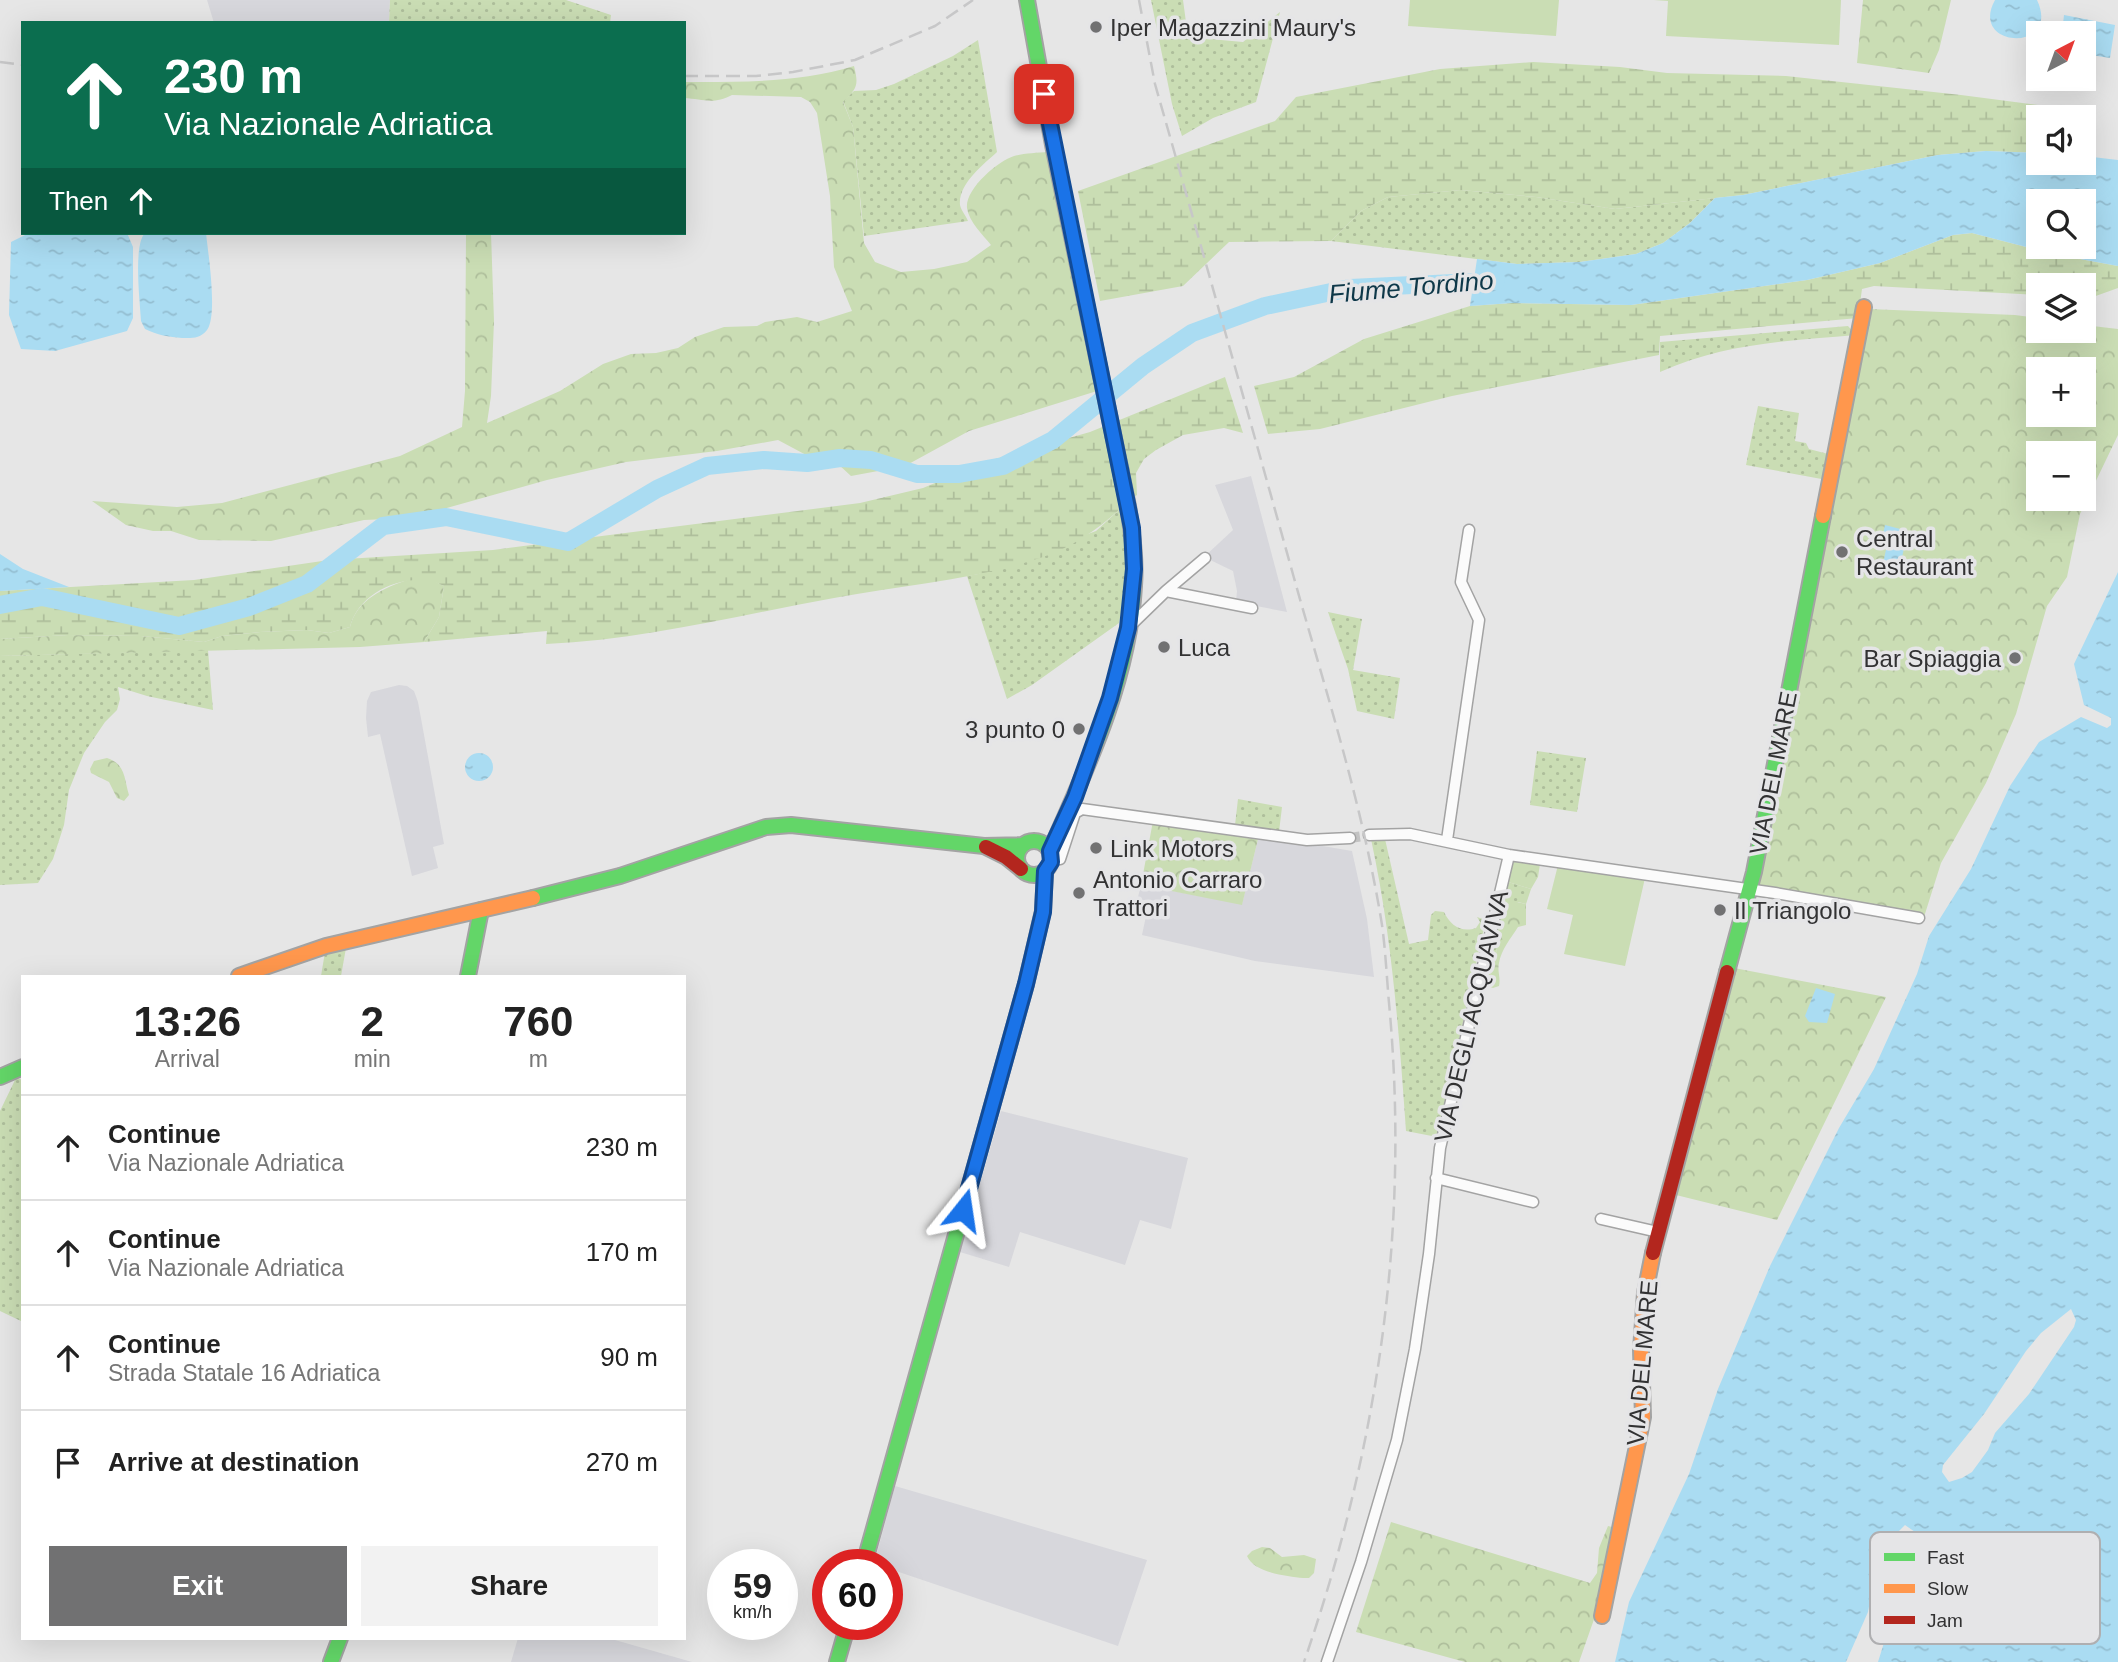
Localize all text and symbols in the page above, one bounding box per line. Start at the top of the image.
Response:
place label: Iper Magazzini Maury's [1110,14,1356,41]
marker: Iper Magazzini Maury's [1088,19,1104,35]
north arrow [2026,21,2096,91]
map controls [2026,21,2096,511]
icon: ahead [49,49,140,140]
text: 230 m [164,49,303,103]
pin [1014,64,1074,124]
icon: arrive [1025,75,1063,113]
button: sound [2026,105,2096,175]
text: Via Nazionale Adriatica [164,106,493,142]
icon: ahead [122,182,160,220]
text: Then [49,186,108,216]
button: search [2026,189,2096,259]
water label: Fiume Tordino [1327,265,1495,309]
button: layers [2026,273,2096,343]
button: + [2026,357,2096,427]
button: − [2026,441,2096,511]
place label: Central Restaurant [1856,525,1974,580]
marker: Central Restaurant [1834,544,1850,560]
place label: Luca [1178,634,1231,661]
marker: Luca [1156,639,1172,655]
place label: Bar Spiaggia [1864,645,2002,672]
marker: Bar Spiaggia [2007,650,2023,666]
street label: VIA DEL MARE [1744,689,1802,857]
place label: 3 punto 0 [965,716,1065,743]
marker: 3 punto 0 [1071,721,1087,737]
place label: Link Motors [1110,835,1234,862]
marker: Link Motors [1088,840,1104,856]
place label: Antonio Carraro Trattori [1093,866,1262,921]
marker: Antonio Carraro Trattori [1071,885,1087,901]
street label: VIA DEGLI ACQUAVIVA [1429,887,1513,1145]
place label: Il Triangolo [1734,897,1851,924]
marker: Il Triangolo [1712,902,1728,918]
text: 13:26 [134,998,241,1045]
text: 2 [360,998,384,1045]
text: 760 [503,998,573,1045]
text: Arrival [155,1046,220,1072]
text: min [354,1046,391,1072]
text: m [529,1046,548,1072]
text: Continue [108,1119,221,1149]
icon: ahead [49,1129,87,1167]
text: 230 m [586,1132,658,1162]
text: Via Nazionale Adriatica [108,1150,344,1176]
position arrow [926,1173,1000,1247]
text: Continue [108,1224,221,1254]
icon: ahead [49,1234,87,1272]
text: 170 m [586,1237,658,1267]
text: Via Nazionale Adriatica [108,1255,344,1281]
street label: VIA DEL MARE [1621,1279,1663,1447]
text: Continue [108,1329,221,1359]
icon: ahead [49,1339,87,1377]
text: 90 m [600,1342,658,1372]
text: Strada Statale 16 Adriatica [108,1360,380,1386]
icon: arrive [49,1444,87,1482]
text: Arrive at destination [108,1447,359,1477]
text: 270 m [586,1447,658,1477]
legend [1870,1532,2100,1644]
button: Exit [49,1546,347,1626]
button: Share [361,1546,658,1626]
text: Fast [1927,1547,1965,1568]
speed limit sign: 60 [812,1549,903,1640]
text: 59 [733,1566,772,1605]
text: Slow [1927,1578,1968,1599]
text: km/h [733,1602,772,1622]
text: Jam [1927,1610,1963,1631]

